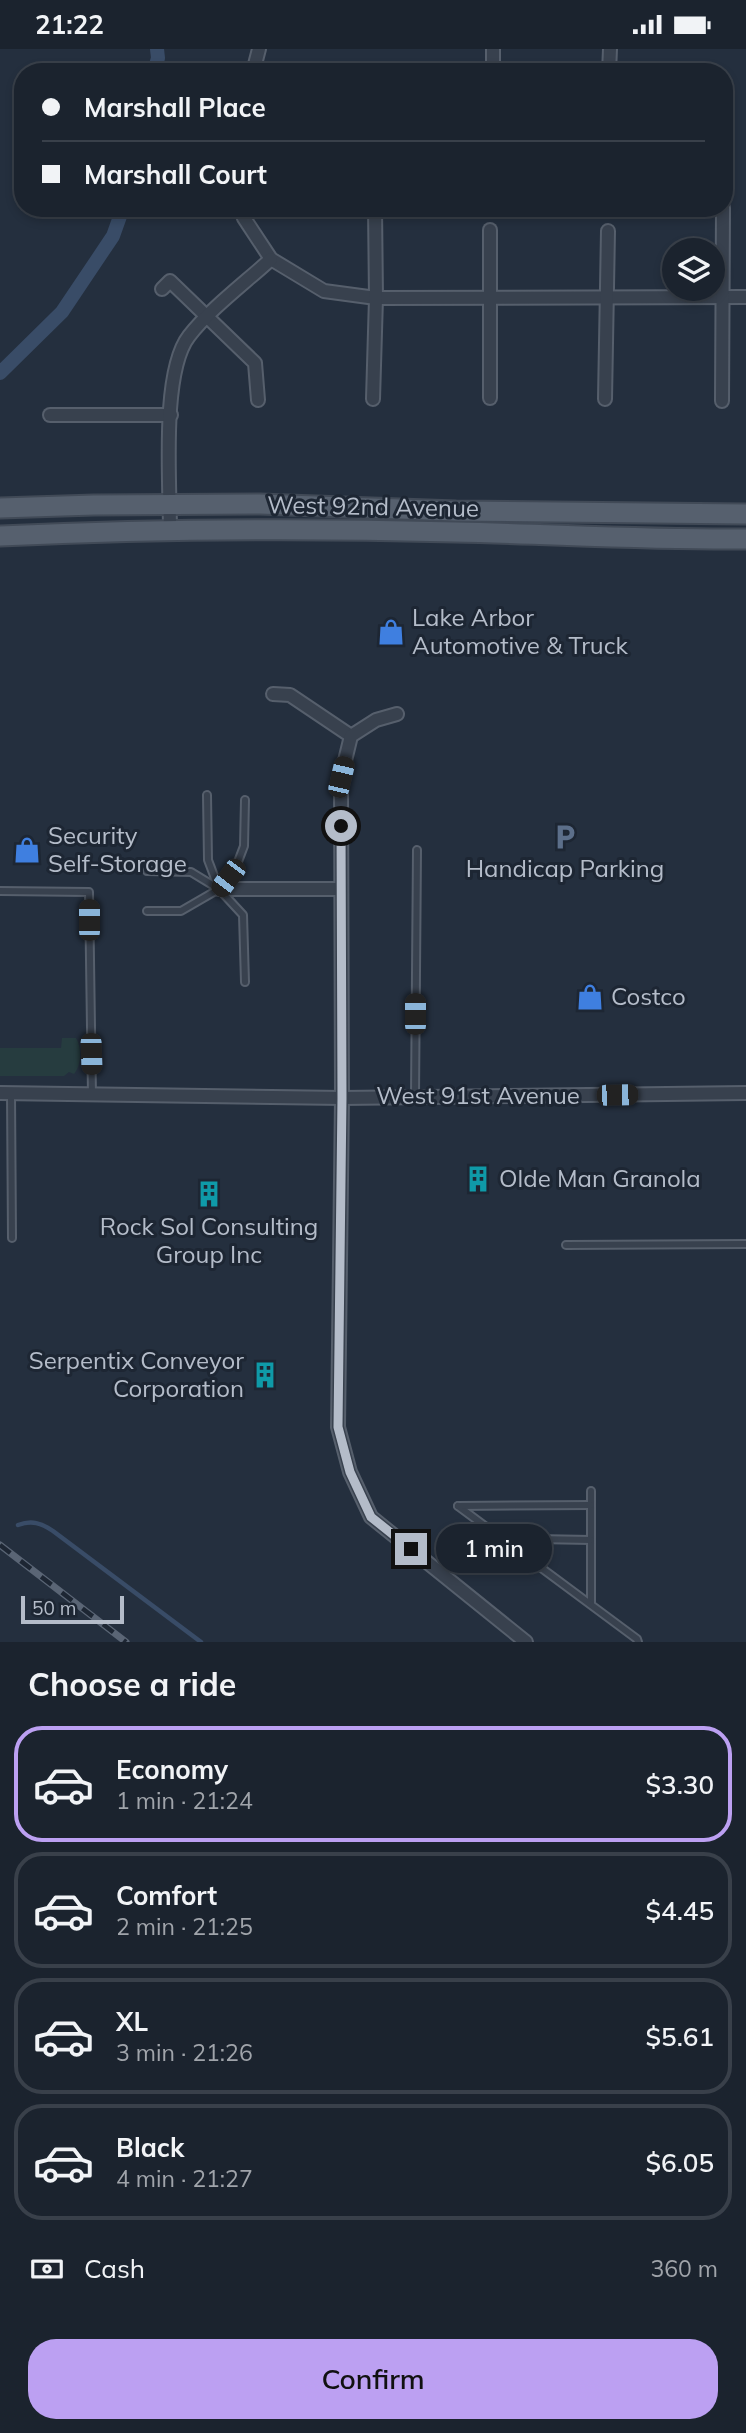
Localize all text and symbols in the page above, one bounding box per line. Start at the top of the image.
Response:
text: 21:22 [35,8,104,41]
text: Marshall Place [84,91,266,124]
text: Marshall Court [84,158,267,191]
map controls [662,238,725,301]
button: layers [662,238,725,301]
street label: West 92nd Avenue [267,489,479,523]
place label: Lake Arbor Automotive & Truck [412,602,629,660]
shop icon: Lake Arbor Automotive & Truck [376,617,406,647]
car [327,754,356,800]
route start [325,810,357,842]
place label: Security Self-Storage [48,820,187,878]
parking icon: Handicap Parking [550,822,580,852]
shop icon: Security Self-Storage [12,835,42,865]
place label: Handicap Parking [466,853,664,883]
car [207,855,250,901]
car [79,899,100,941]
place label: Costco [611,981,686,1011]
shop icon: Costco [575,982,605,1012]
car [405,993,426,1035]
car [80,1033,103,1075]
street label: West 91st Avenue [376,1080,580,1110]
car [596,1084,639,1106]
place label: Olde Man Granola [499,1163,701,1193]
building icon: Olde Man Granola [463,1164,493,1194]
building icon: Rock Sol Consulting Group Inc [194,1179,224,1209]
place label: Rock Sol Consulting Group Inc [100,1211,318,1269]
place label: Serpentix Conveyor Corporation [29,1345,244,1403]
building icon: Serpentix Conveyor Corporation [250,1360,280,1390]
callout: 1 min [436,1525,551,1573]
route end [395,1533,427,1565]
text: 1 min [464,1534,524,1563]
scale bar [21,1593,124,1625]
text: 50 m [32,1596,76,1620]
text: Choose a ride [28,1664,236,1704]
icon: car [32,1753,95,1816]
text: Economy [116,1753,228,1786]
text: $3.30 [645,1768,714,1801]
text: 1 min · 21:24 [116,1786,253,1815]
icon: car [32,1879,95,1942]
text: Comfort [116,1879,217,1912]
text: $4.45 [645,1894,714,1927]
text: 2 min · 21:25 [116,1912,253,1941]
icon: car [32,2005,95,2068]
text: XL [116,2005,148,2038]
text: $5.61 [645,2020,714,2053]
text: 3 min · 21:26 [116,2038,253,2067]
icon: car [32,2131,95,2194]
text: Black [116,2131,184,2164]
text: $6.05 [645,2146,714,2179]
text: 4 min · 21:27 [116,2164,253,2193]
icon: cash [28,2250,66,2288]
text: Cash [84,2252,145,2285]
text: 360 m [650,2254,718,2283]
button: Confirm [28,2339,718,2419]

